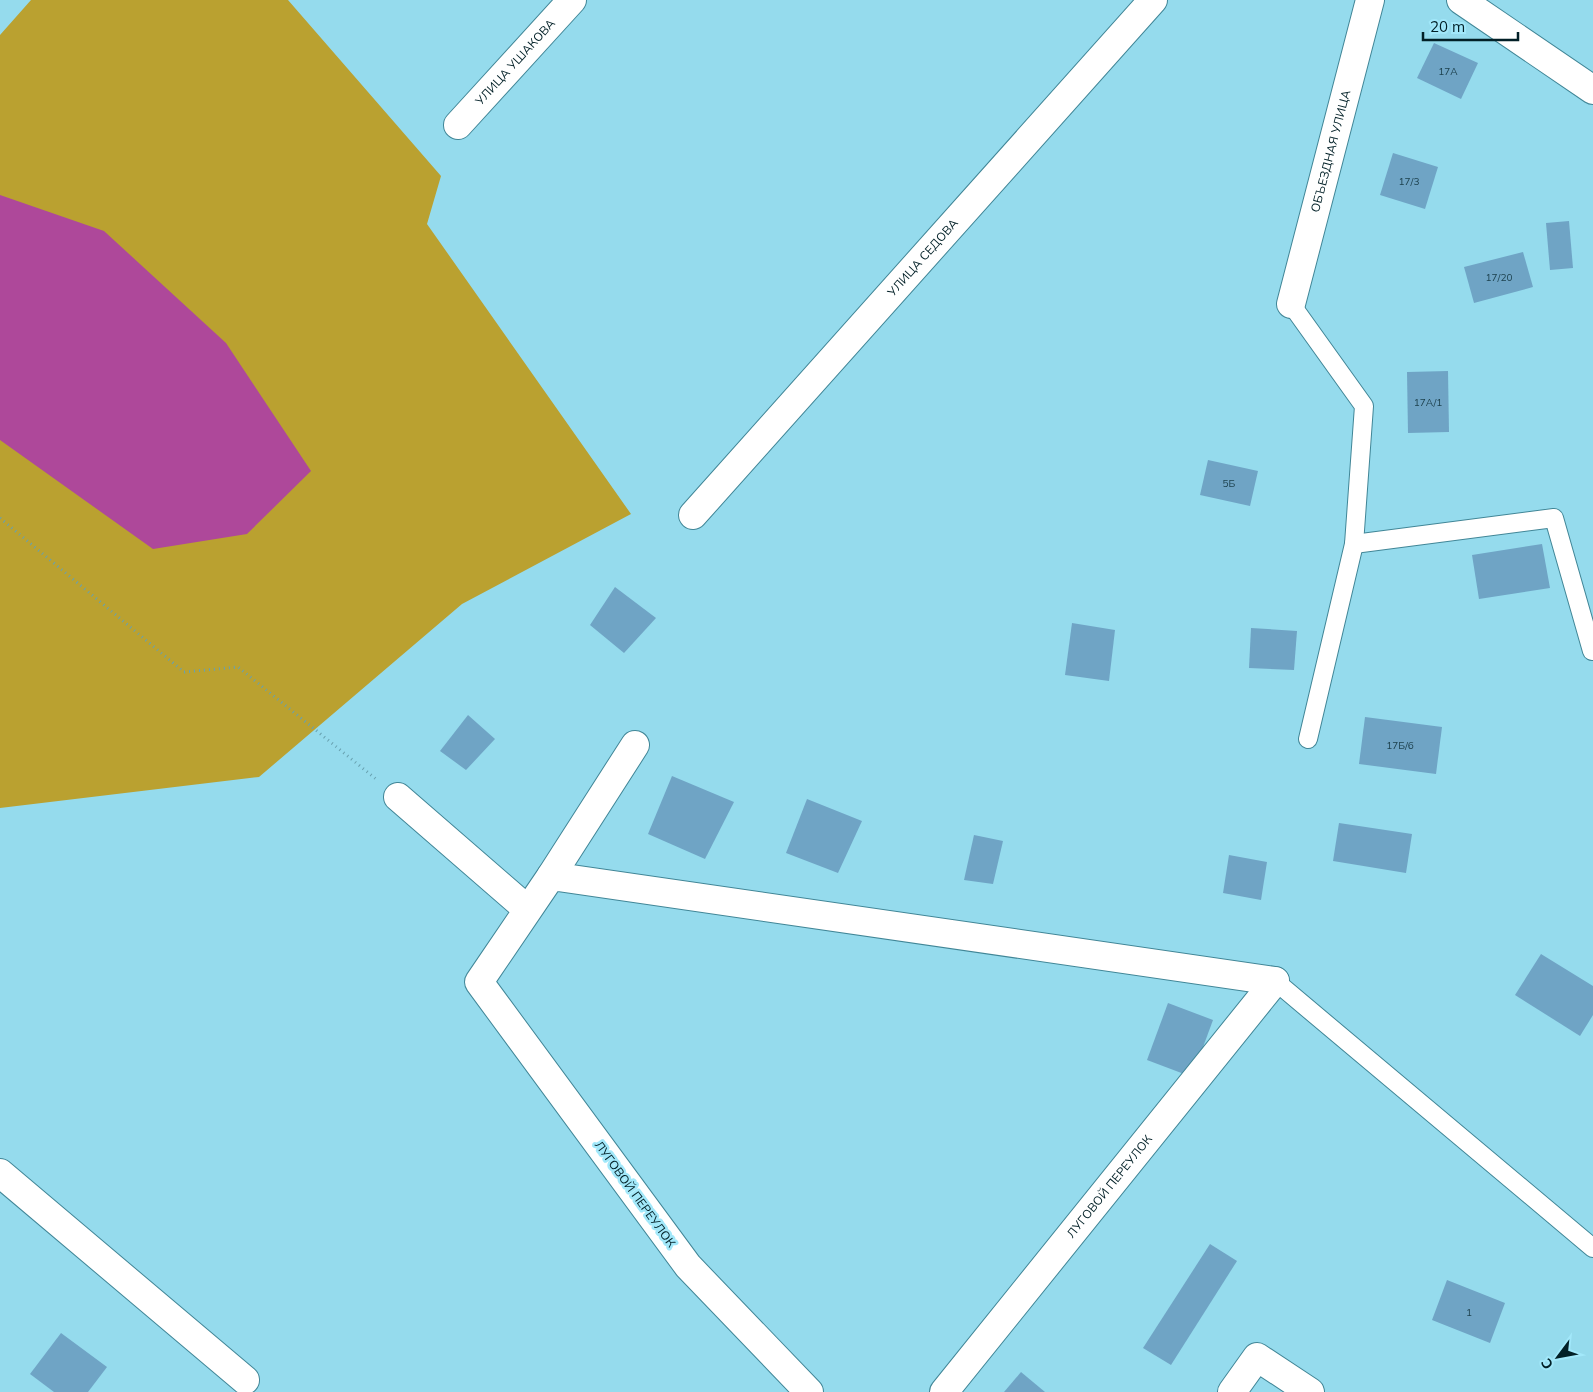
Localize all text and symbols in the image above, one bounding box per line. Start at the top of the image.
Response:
scale bar [1423,10,1518,42]
street label: УЛИЦА УШАКОВА [471,16,558,109]
text: 20 m [1430,17,1465,36]
house number: 17А [1438,65,1458,78]
street label: ОБЪЕЗДНАЯ УЛИЦА [1307,88,1353,214]
house number: 17/3 [1399,175,1419,188]
street label: УЛИЦА СЕДОВА [883,215,961,300]
house number: 17/20 [1486,271,1512,284]
house number: 17А/1 [1414,396,1442,409]
house number: 5Б [1223,477,1236,490]
house number: 17Б/6 [1386,739,1414,752]
street label: ЛУГОВОЙ ПЕРЕУЛОК [1063,1131,1155,1241]
street label: ЛУГОВОЙ ПЕРЕУЛОК [592,1138,679,1250]
house number: 1 [1466,1306,1472,1319]
north arrow [1533,1332,1583,1382]
text: С [1537,1355,1557,1373]

